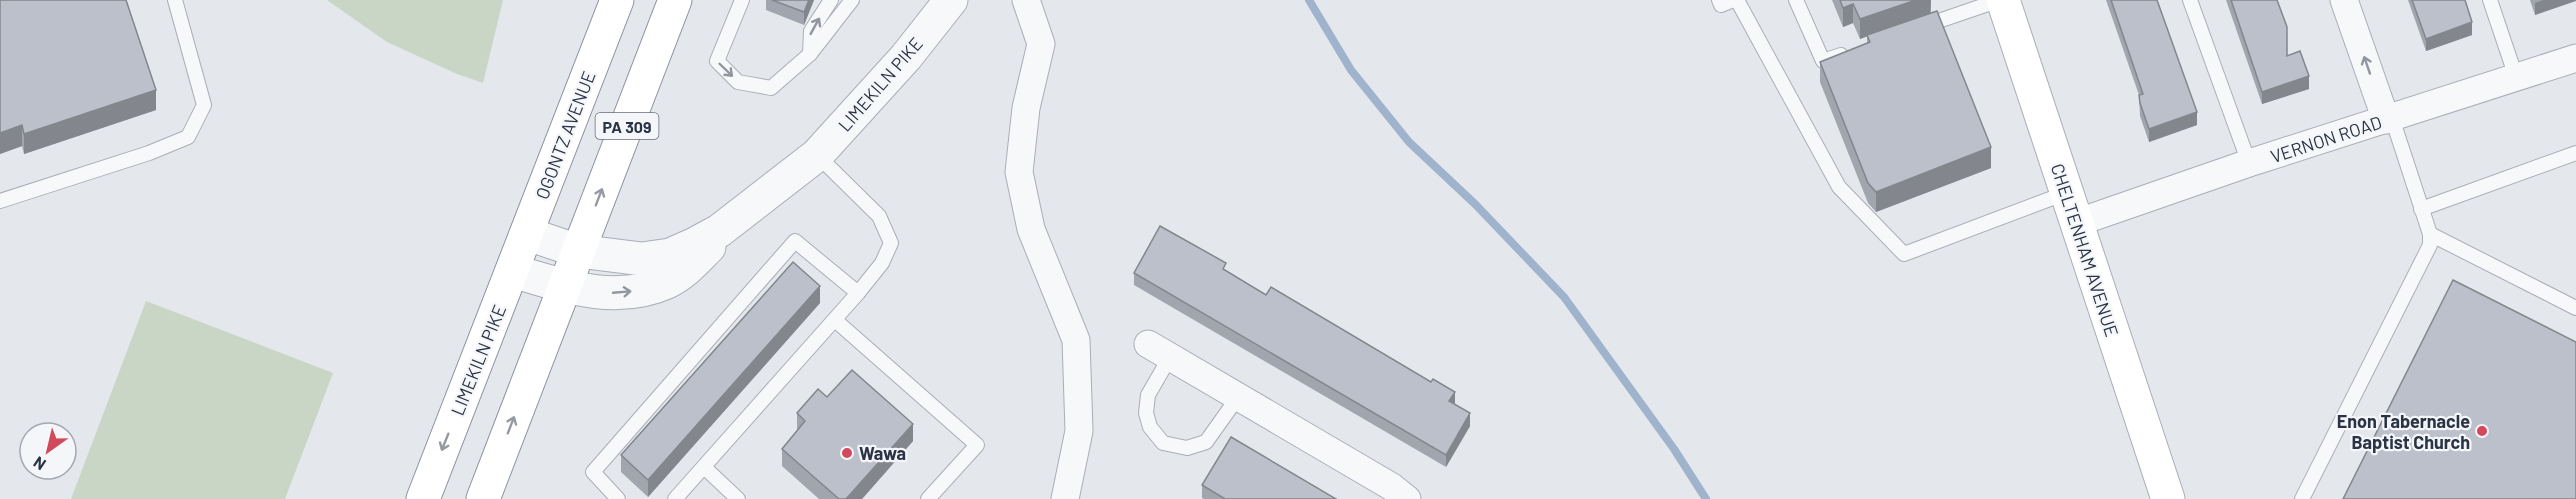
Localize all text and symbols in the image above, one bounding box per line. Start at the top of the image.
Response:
one-way arrow [810,17,821,35]
street label: LIMEKILN PIKE [833,32,927,136]
one-way arrow [2360,56,2371,74]
one-way arrow [719,63,734,78]
street label: OGONTZ AVENUE [530,68,600,202]
street label: VERNON ROAD [2268,111,2384,167]
road number: PA 309 [596,113,658,139]
street label: CHELTENHAM AVENUE [2047,161,2123,339]
one-way arrow [595,188,606,206]
one-way arrow [611,286,631,297]
street label: LIMEKILN PIKE [446,301,510,419]
place label: Enon Tabernacle Baptist Church [2337,410,2470,453]
one-way arrow [506,416,517,435]
north arrow [18,421,78,481]
marker: Enon Tabernacle Baptist Church [2475,424,2489,438]
one-way arrow [439,433,450,451]
place label: Wawa [859,442,906,464]
marker: Wawa [840,446,854,460]
text: N [30,453,49,475]

